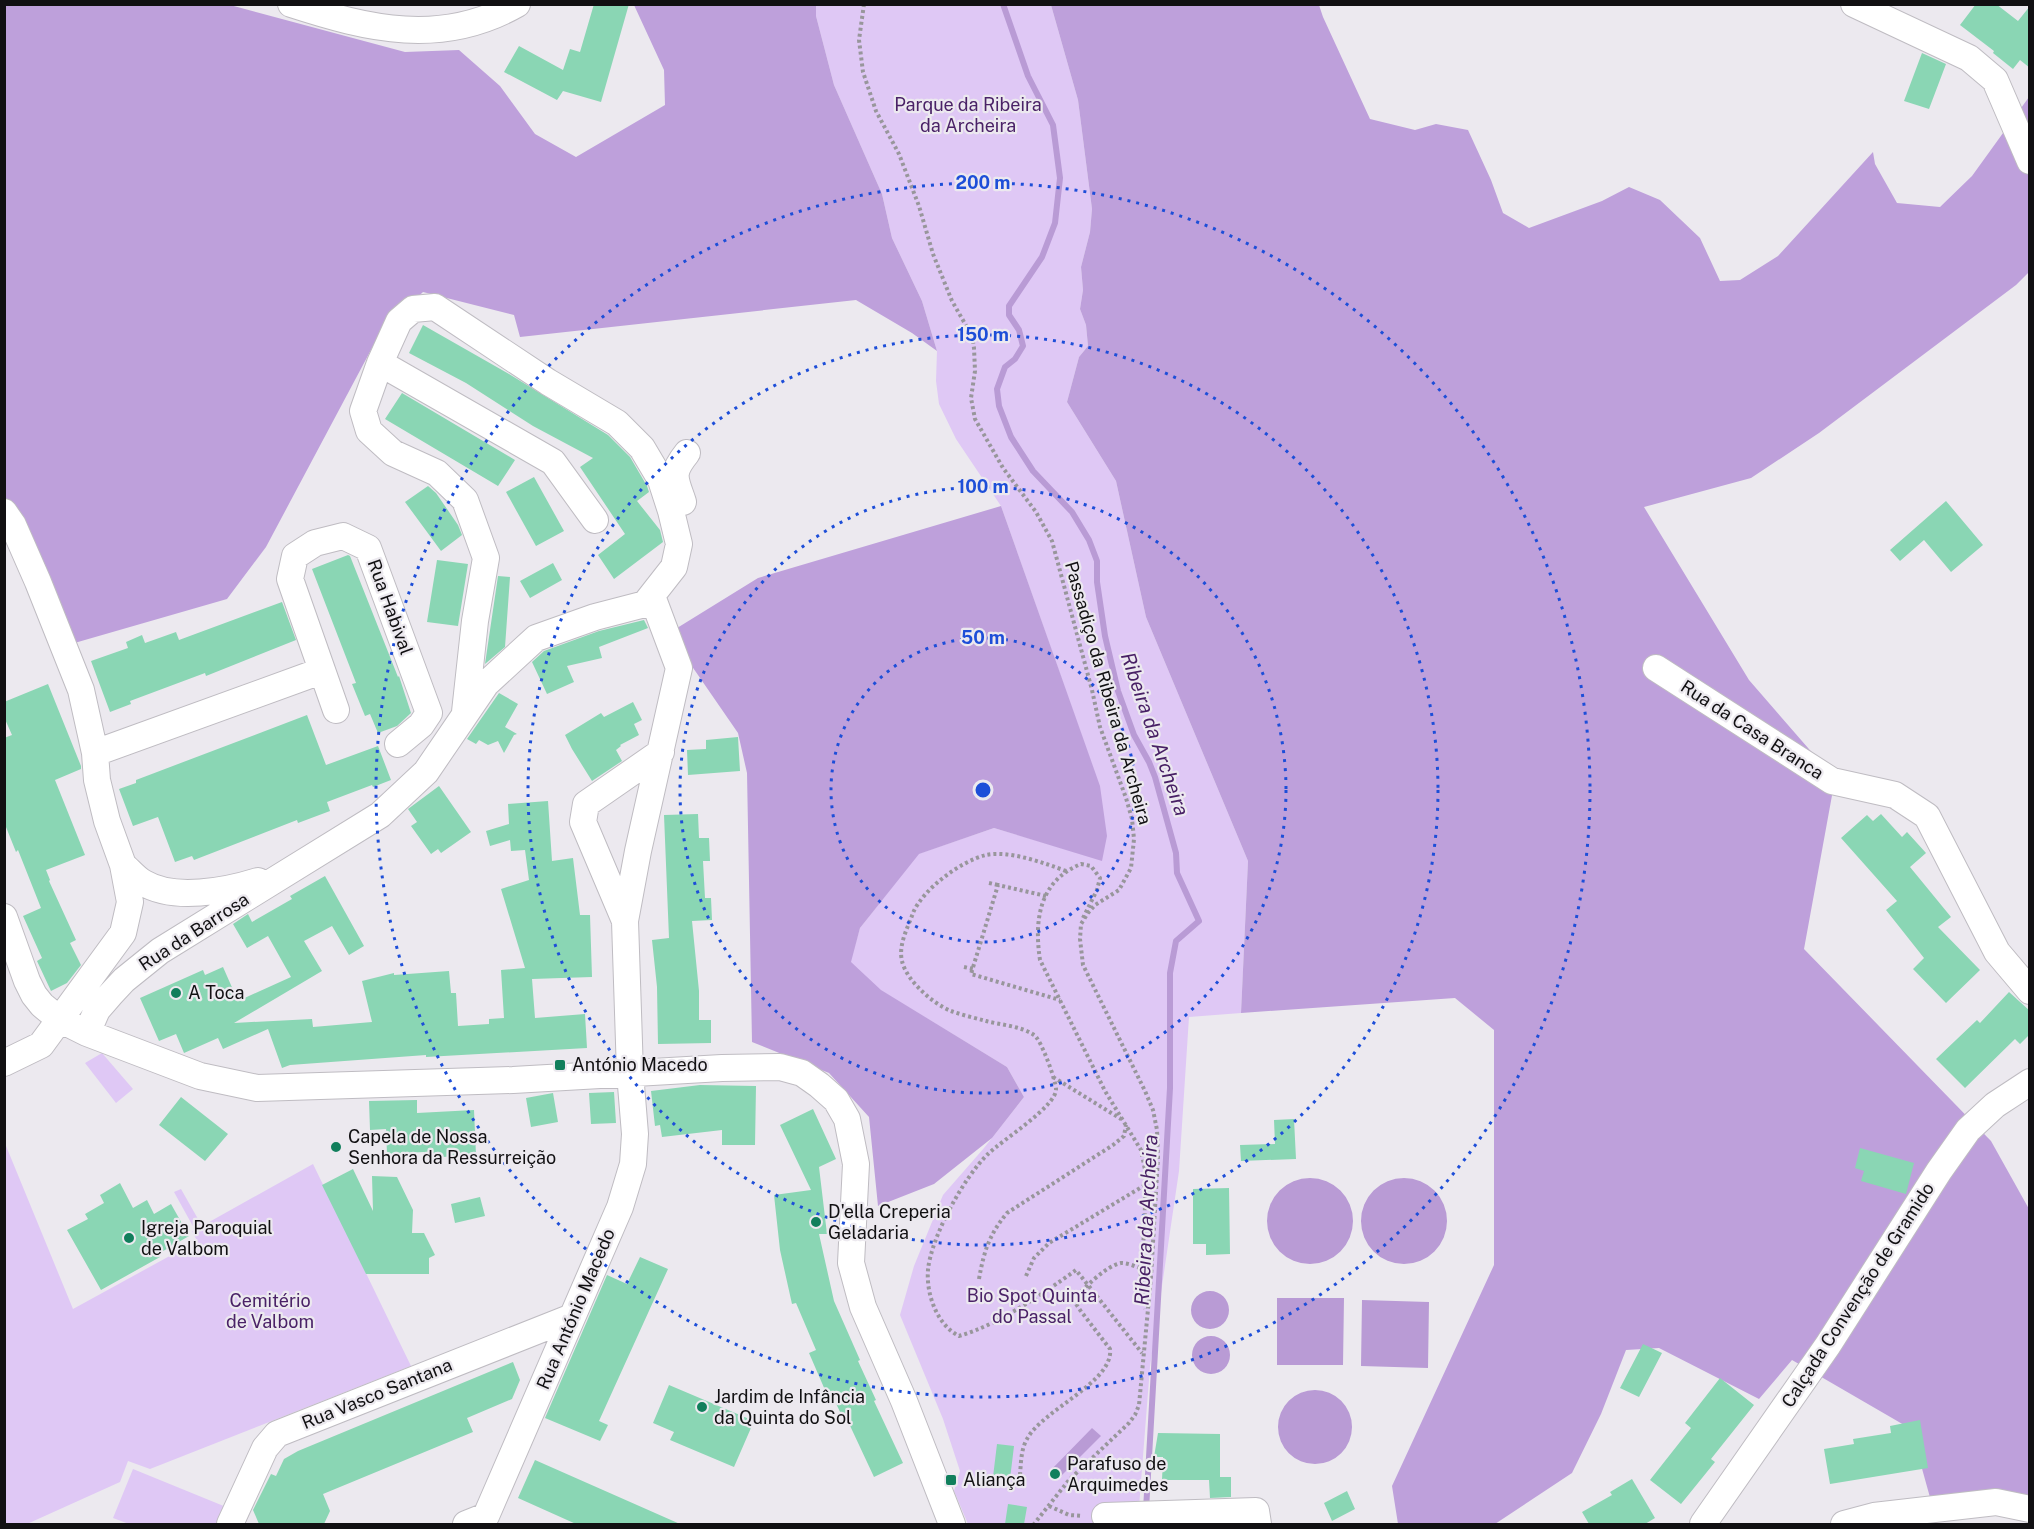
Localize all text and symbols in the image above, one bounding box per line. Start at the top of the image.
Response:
park label: Parque da Ribeira da Archeira [894,94,1042,136]
text: 200 m [956,172,1010,193]
text: 150 m [957,324,1009,345]
text: 100 m [957,476,1009,497]
street label: Rua Habival [364,556,417,657]
street label: Passadiço da Ribeira da Archeira [1060,559,1156,827]
text: 50 m [961,627,1005,648]
water label: Ribeira da Archeira [1116,649,1194,819]
street label: Rua da Casa Branca [1677,676,1828,784]
centre of rings [973,780,993,800]
street label: Rua da Barrosa [135,888,253,975]
place label: A Toca [188,982,244,1003]
marker: A Toca [169,986,183,1000]
place label: António Macedo [572,1054,708,1075]
marker: António Macedo [553,1058,567,1072]
place label: Capela de Nossa Senhora da Ressurreição [348,1126,556,1168]
water label: Ribeira da Archeira [1130,1134,1162,1306]
marker: Capela de Nossa Senhora da Ressurreição [329,1140,343,1154]
street label: Calçada Convenção de Gramido [1777,1178,1938,1411]
place label: D'ella Creperia Geladaria [828,1201,951,1243]
marker: D'ella Creperia Geladaria [809,1215,823,1229]
place label: Igreja Paroquial de Valbom [141,1217,273,1259]
street label: Rua António Macedo [532,1225,619,1392]
marker: Igreja Paroquial de Valbom [122,1231,136,1245]
park label: Bio Spot Quinta do Passal [967,1285,1097,1327]
park label: Cemitério de Valbom [226,1290,314,1332]
street label: Rua Vasco Santana [299,1354,455,1433]
place label: Jardim de Infância da Quinta do Sol [714,1386,865,1428]
marker: Jardim de Infância da Quinta do Sol [695,1400,709,1414]
place label: Parafuso de Arquimedes [1067,1453,1168,1495]
marker: Parafuso de Arquimedes [1048,1467,1062,1481]
place label: Aliança [963,1469,1026,1490]
marker: Aliança [944,1473,958,1487]

